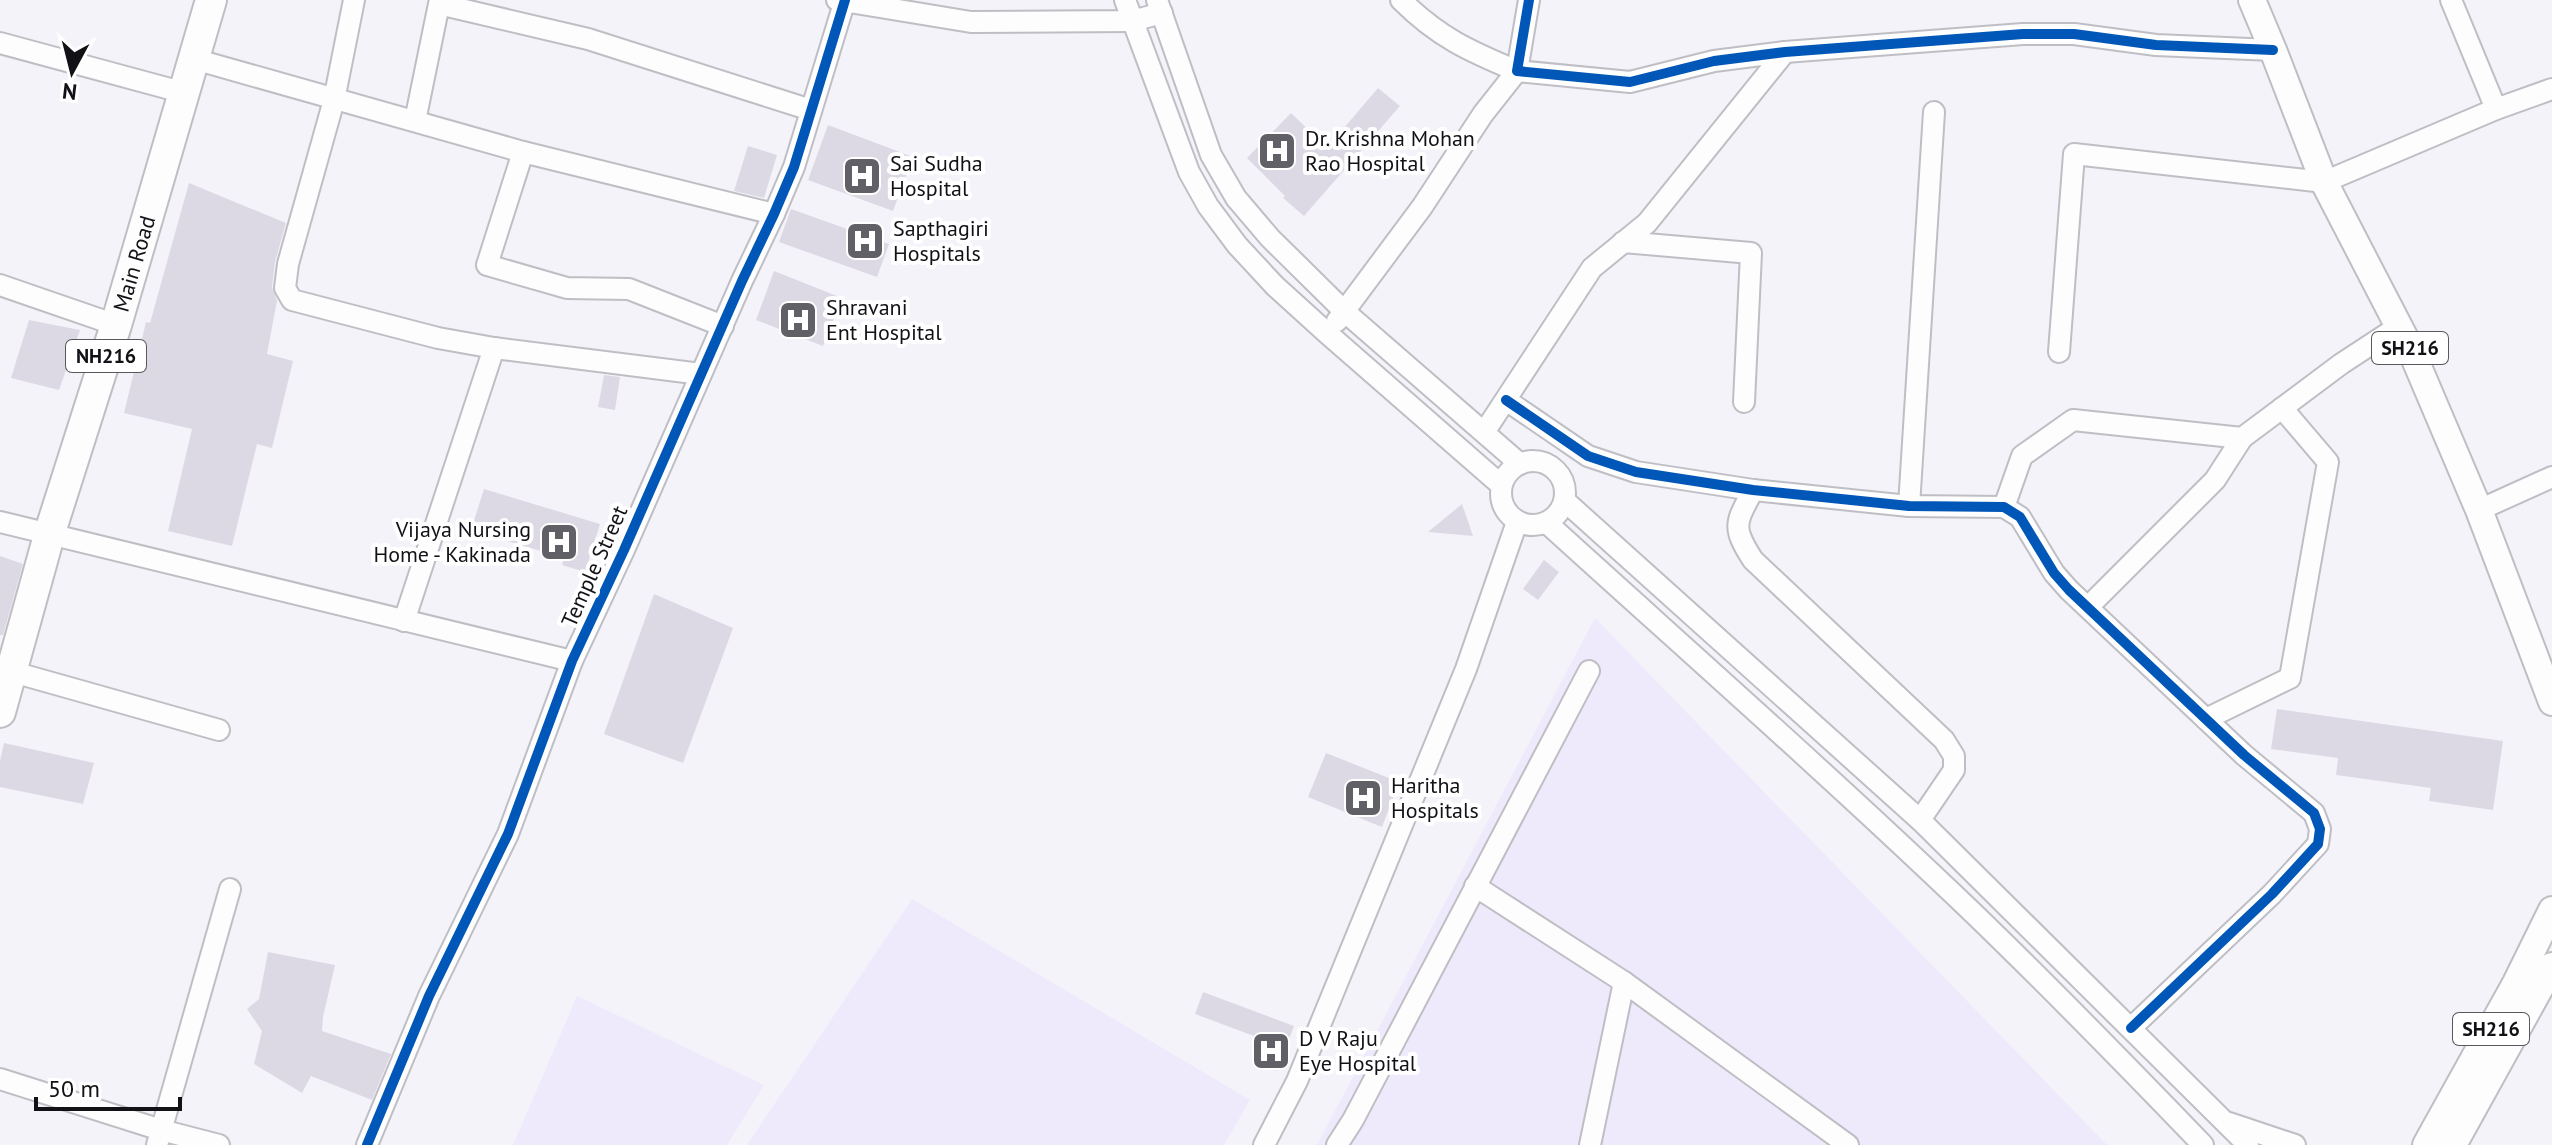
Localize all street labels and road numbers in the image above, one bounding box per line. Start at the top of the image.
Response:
street label: Main Road [107,212,161,315]
road number: SH216 [2372,332,2448,364]
road number: NH216 [66,340,146,372]
street label: Temple Street [555,500,633,631]
road number: SH216 [2453,1013,2529,1045]

